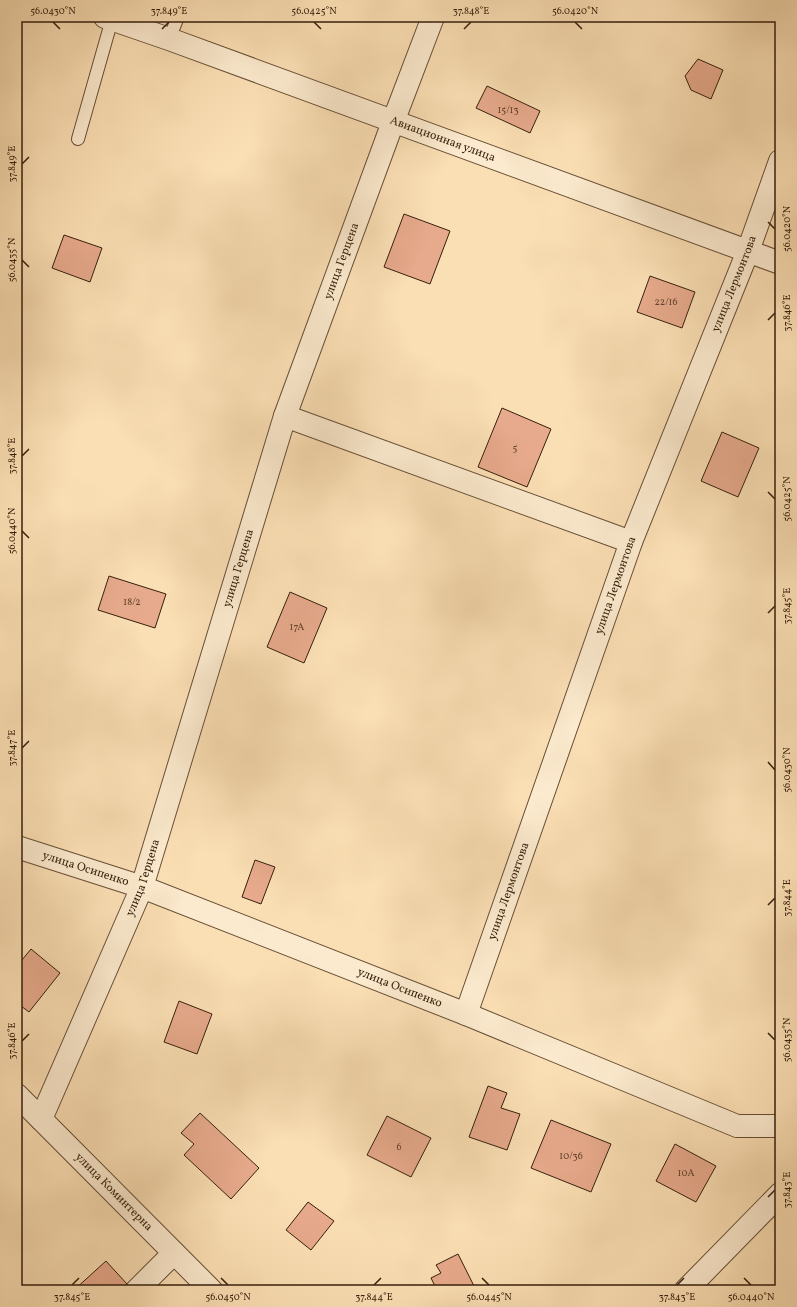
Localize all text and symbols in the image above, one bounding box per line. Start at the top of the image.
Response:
text: 56.0430°N [30,4,76,18]
text: 37.849°E [151,4,187,18]
text: 56.0425°N [291,4,337,18]
text: 37.848°E [453,4,489,18]
text: 56.0420°N [552,4,599,18]
house number: 15/13 [497,103,519,117]
street label: Авиационная улица [387,113,498,166]
text: 37.849°E [5,146,19,182]
text: 56.0420°N [780,205,794,252]
street label: улица Герцена [320,221,363,302]
street label: улица Лермонтова [708,233,761,335]
text: 56.0435°N [5,237,19,282]
house number: 22/16 [654,295,678,309]
text: 37.846°E [780,295,794,331]
text: 37.848°E [5,438,19,474]
house number: 5 [513,441,518,455]
text: 56.0425°N [780,476,794,522]
text: 56.0440°N [5,507,19,554]
street label: улица Герцена [219,527,258,609]
street label: улица Лермонтова [591,534,640,637]
text: 37.845°E [780,588,794,624]
house number: 18/2 [123,595,141,609]
house number: 17А [290,620,304,634]
text: 37.847°E [5,730,19,766]
text: 56.0430°N [780,747,794,793]
street label: улица Герцена [122,837,164,919]
street label: улица Лермонтова [484,840,533,942]
street label: улица Осипенко [40,848,131,890]
text: 37.844°E [780,879,794,917]
street label: улица Осипенко [355,964,444,1012]
text: 56.0435°N [780,1017,794,1062]
text: 37.846°E [5,1023,19,1059]
house number: 6 [396,1140,402,1154]
street label: улица Коминтерна [71,1149,156,1235]
house number: 10/36 [559,1149,583,1163]
house number: 10А [678,1166,694,1180]
text: 37.843°E [780,1172,794,1208]
text: 37.845°E [54,1290,90,1304]
text: 56.0450°N [205,1290,251,1304]
text: 37.844°E [355,1290,393,1304]
text: 56.0445°N [466,1290,512,1304]
text: 37.843°E [659,1290,695,1304]
text: 56.0440°N [728,1290,775,1304]

